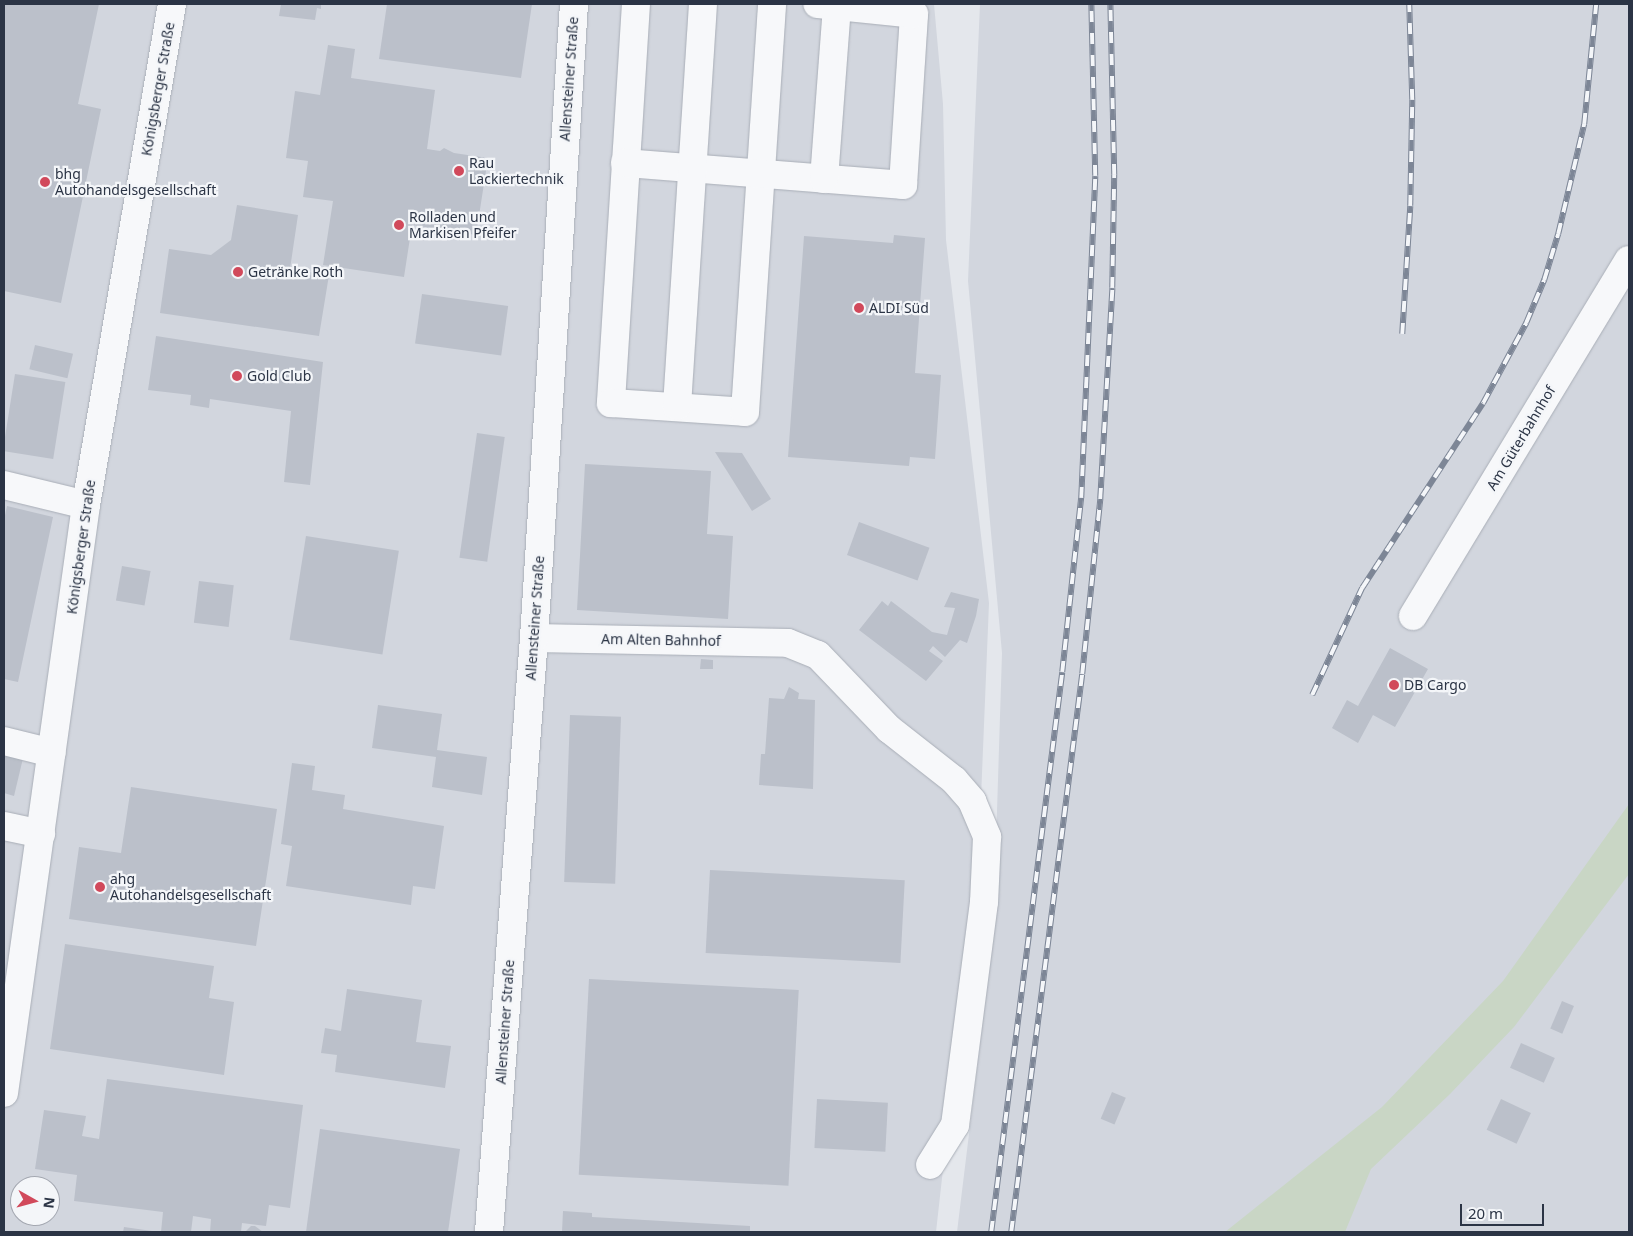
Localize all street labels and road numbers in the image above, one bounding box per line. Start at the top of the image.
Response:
street label: Allensteiner Straße [556,16,582,142]
street label: Königsberger Straße [138,21,178,157]
street label: Am Güterbahnhof [1483,383,1559,493]
street label: Königsberger Straße [63,479,99,615]
street label: Allensteiner Straße [522,555,548,681]
street label: Am Alten Bahnhof [601,631,721,649]
street label: Allensteiner Straße [492,959,518,1085]

